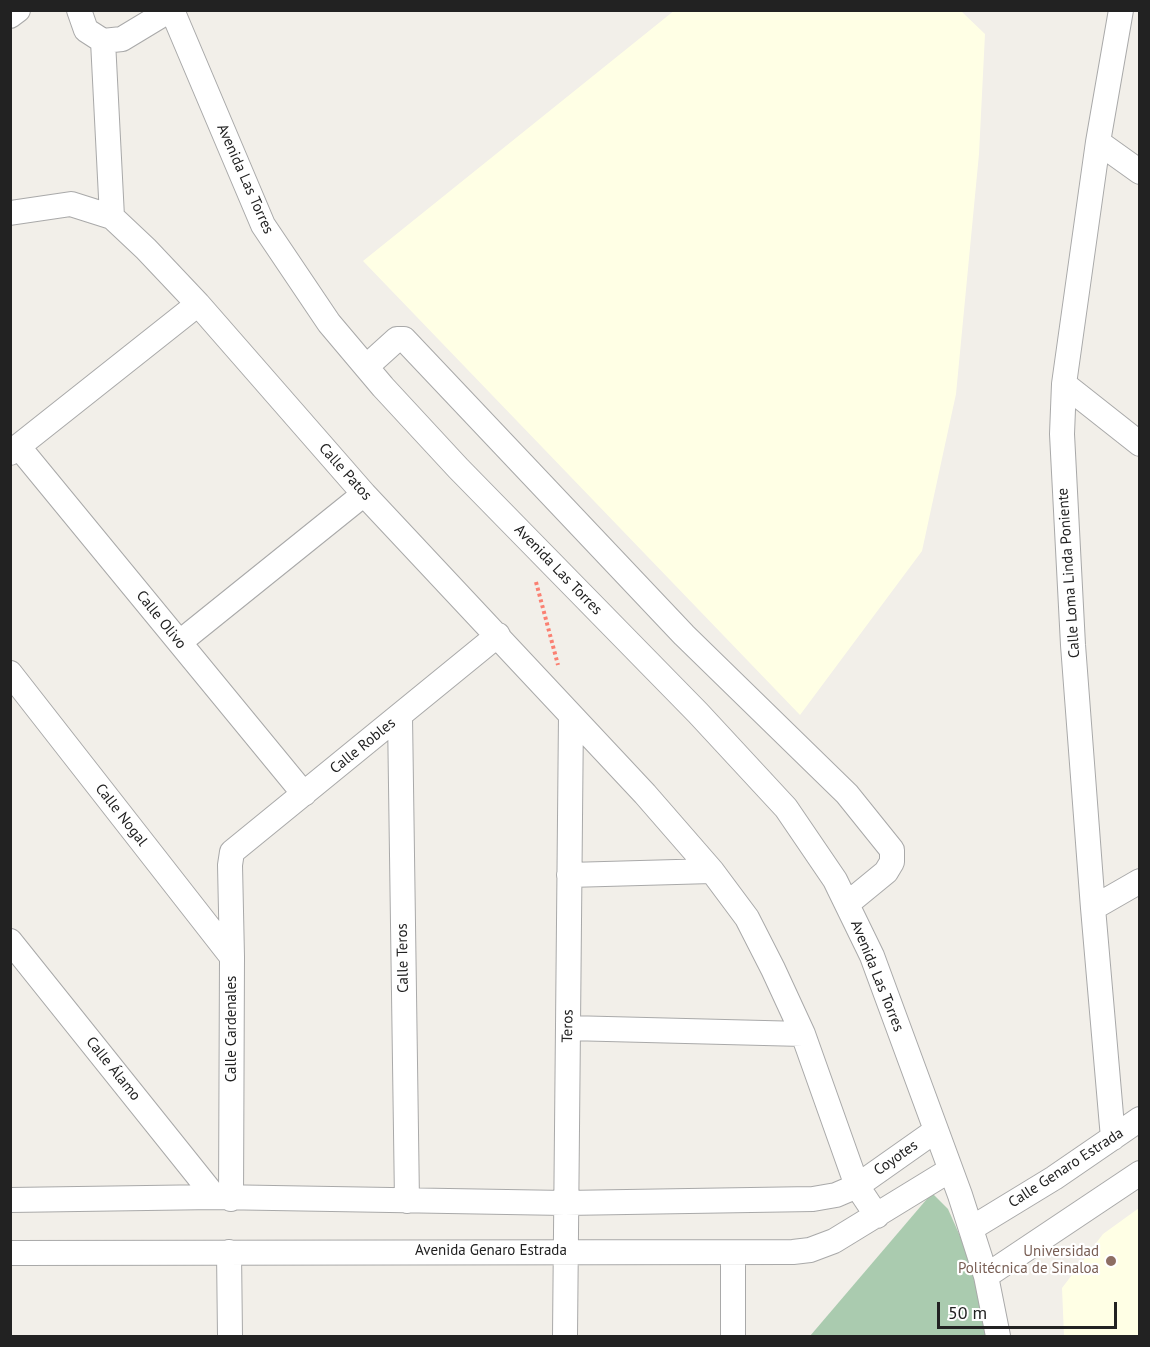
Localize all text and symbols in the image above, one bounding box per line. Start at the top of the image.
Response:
street label: Avenida Las Torres [213,121,277,237]
street label: Calle Patos [315,440,375,504]
street label: Calle Loma Linda Poniente [1054,487,1084,659]
street label: Avenida Las Torres [510,521,606,619]
street label: Calle Olivo [132,587,190,653]
street label: Calle Robles [327,714,399,778]
street label: Calle Nogal [91,780,151,850]
street label: Avenida Las Torres [846,918,908,1034]
street label: Calle Teros [393,923,413,993]
street label: Calle Cardenales [223,976,241,1082]
street label: Teros [559,1009,577,1043]
street label: Calle Álamo [82,1033,144,1105]
street label: Calle Genaro Estrada [1005,1124,1127,1212]
street label: Coyotes [871,1136,921,1180]
street label: Avenida Genaro Estrada [415,1242,567,1260]
place label: Universidad Politécnica de Sinaloa [958,1243,1099,1278]
marker: Universidad Politécnica de Sinaloa [1104,1254,1118,1268]
scale bar [940,1290,1120,1328]
text: 50 m [948,1301,987,1324]

